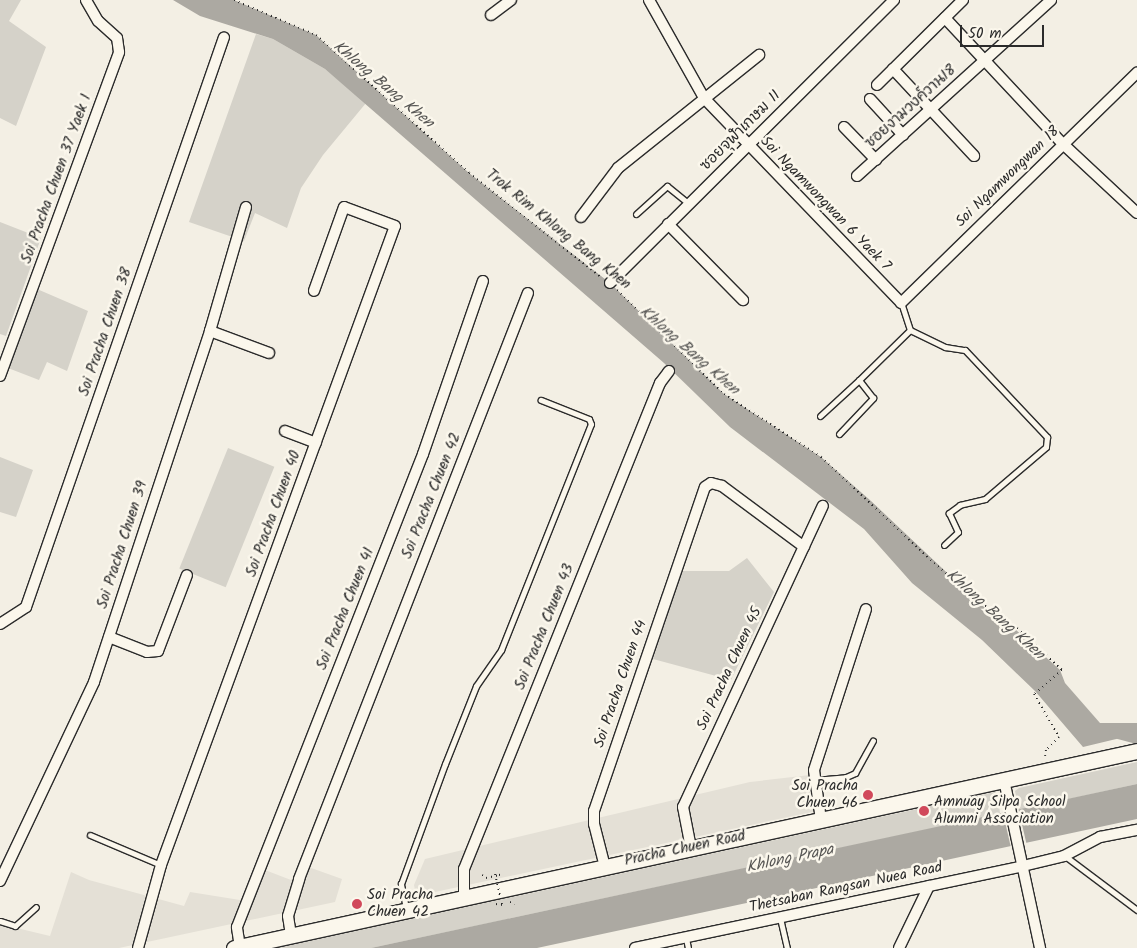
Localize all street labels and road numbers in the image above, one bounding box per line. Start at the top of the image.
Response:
street label: ซอยงามวงค์วาน18 [862,61,960,153]
street label: ซอยจุฬาเกษม 11 [697,87,785,175]
street label: Soi Pracha Chuen 37 Yaek 1 [18,92,96,266]
street label: Soi Ngamwongwan 18 [952,123,1064,231]
street label: Soi Ngamwongwan 6 Yaek 7 [756,133,894,275]
street label: Trok Rim Khlong Bang Khen [482,166,634,294]
street label: Soi Pracha Chuen 38 [76,265,136,399]
street label: Soi Pracha Chuen 42 [399,430,465,562]
street label: Soi Pracha Chuen 40 [243,448,305,580]
street label: Soi Pracha Chuen 39 [94,479,152,611]
street label: Soi Pracha Chuen 41 [313,545,379,673]
street label: Soi Pracha Chuen 43 [512,561,578,693]
street label: Soi Pracha Chuen 45 [694,605,766,733]
street label: Soi Pracha Chuen 44 [591,618,651,750]
street label: Pracha Chuen Road [623,827,747,871]
street label: Thetsaban Rangsan Nuea Road [748,859,944,917]

